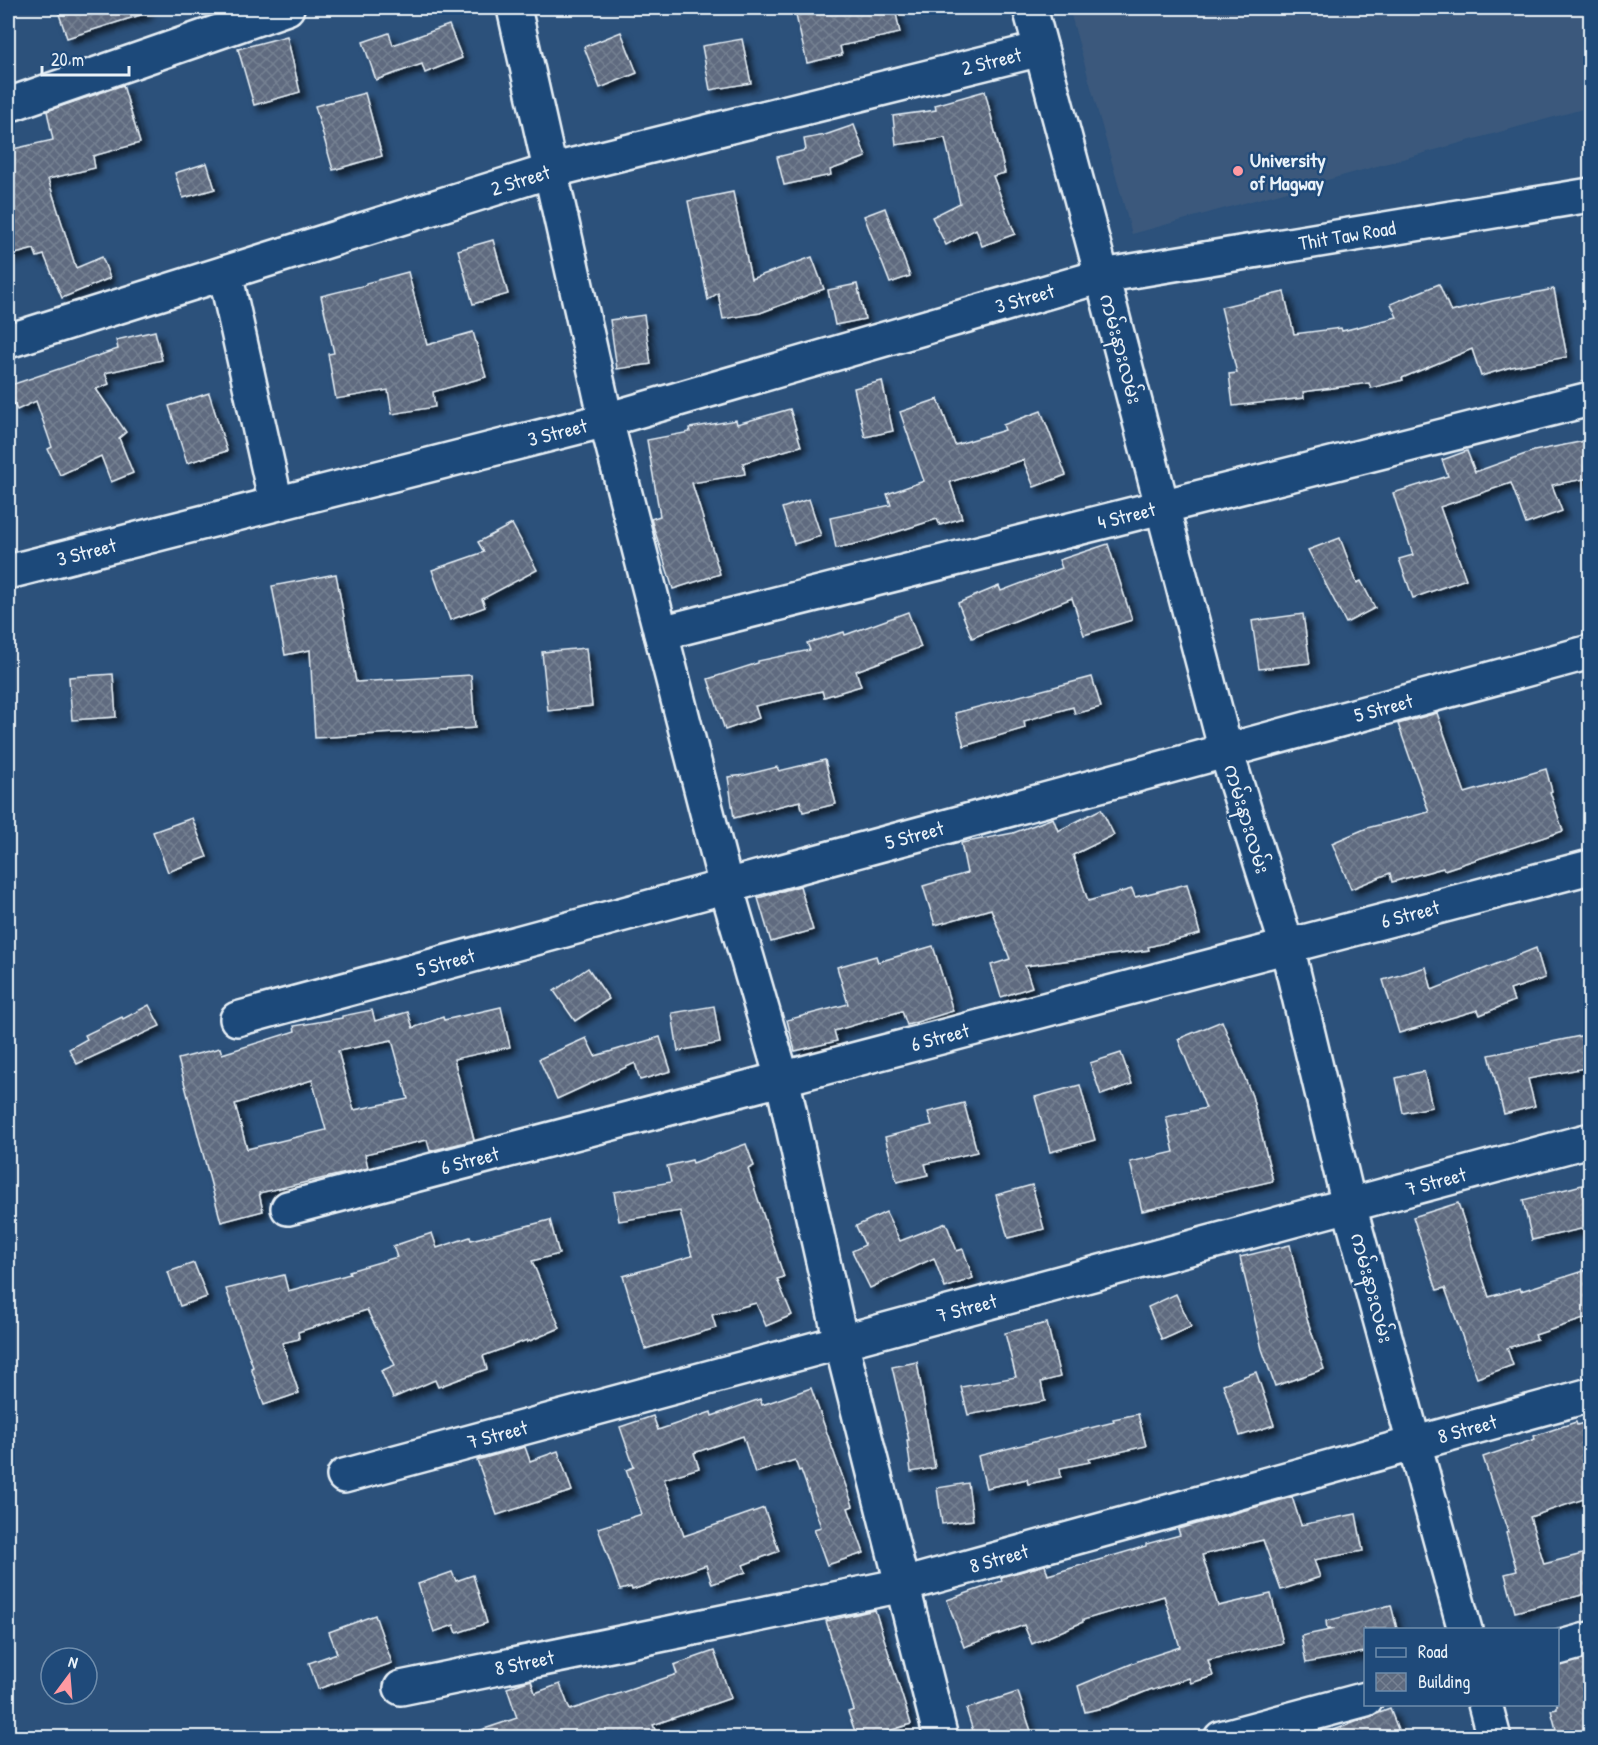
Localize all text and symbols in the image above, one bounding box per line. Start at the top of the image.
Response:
scale bar [42,39,129,77]
street label: 2 Street [959,40,1025,81]
text: 20 m [51,47,84,72]
place label: University of Magway [1250,146,1326,197]
street label: 2 Street [487,158,554,202]
marker: University of Magway [1231,164,1245,178]
street label: Thit Taw Road [1297,213,1398,256]
street label: 3 Street [992,276,1058,319]
street label: ကမ်းနားလမ်း [1091,291,1149,408]
street label: 3 Street [525,411,591,452]
street label: 4 Street [1095,495,1159,536]
street label: 3 Street [54,531,120,572]
street label: 5 Street [1351,686,1417,728]
street label: ကမ်းနားလမ်း [1215,761,1277,878]
street label: 5 Street [882,814,948,856]
street label: 6 Street [1378,893,1443,934]
street label: 5 Street [413,941,479,983]
street label: 6 Street [908,1016,973,1057]
street label: 6 Street [438,1139,503,1180]
street label: 7 Street [1403,1160,1470,1202]
street label: ကမ်းနားလမ်း [1342,1230,1400,1347]
street label: 7 Street [934,1286,1001,1329]
street label: 8 Street [1435,1407,1501,1449]
street label: 7 Street [464,1413,531,1455]
street label: 8 Street [966,1537,1032,1579]
legend [1364,1628,1559,1706]
text: Road [1418,1639,1448,1664]
street label: 8 Street [492,1643,557,1681]
north arrow [39,1646,99,1706]
text: N [66,1650,81,1673]
text: Building [1418,1669,1470,1694]

